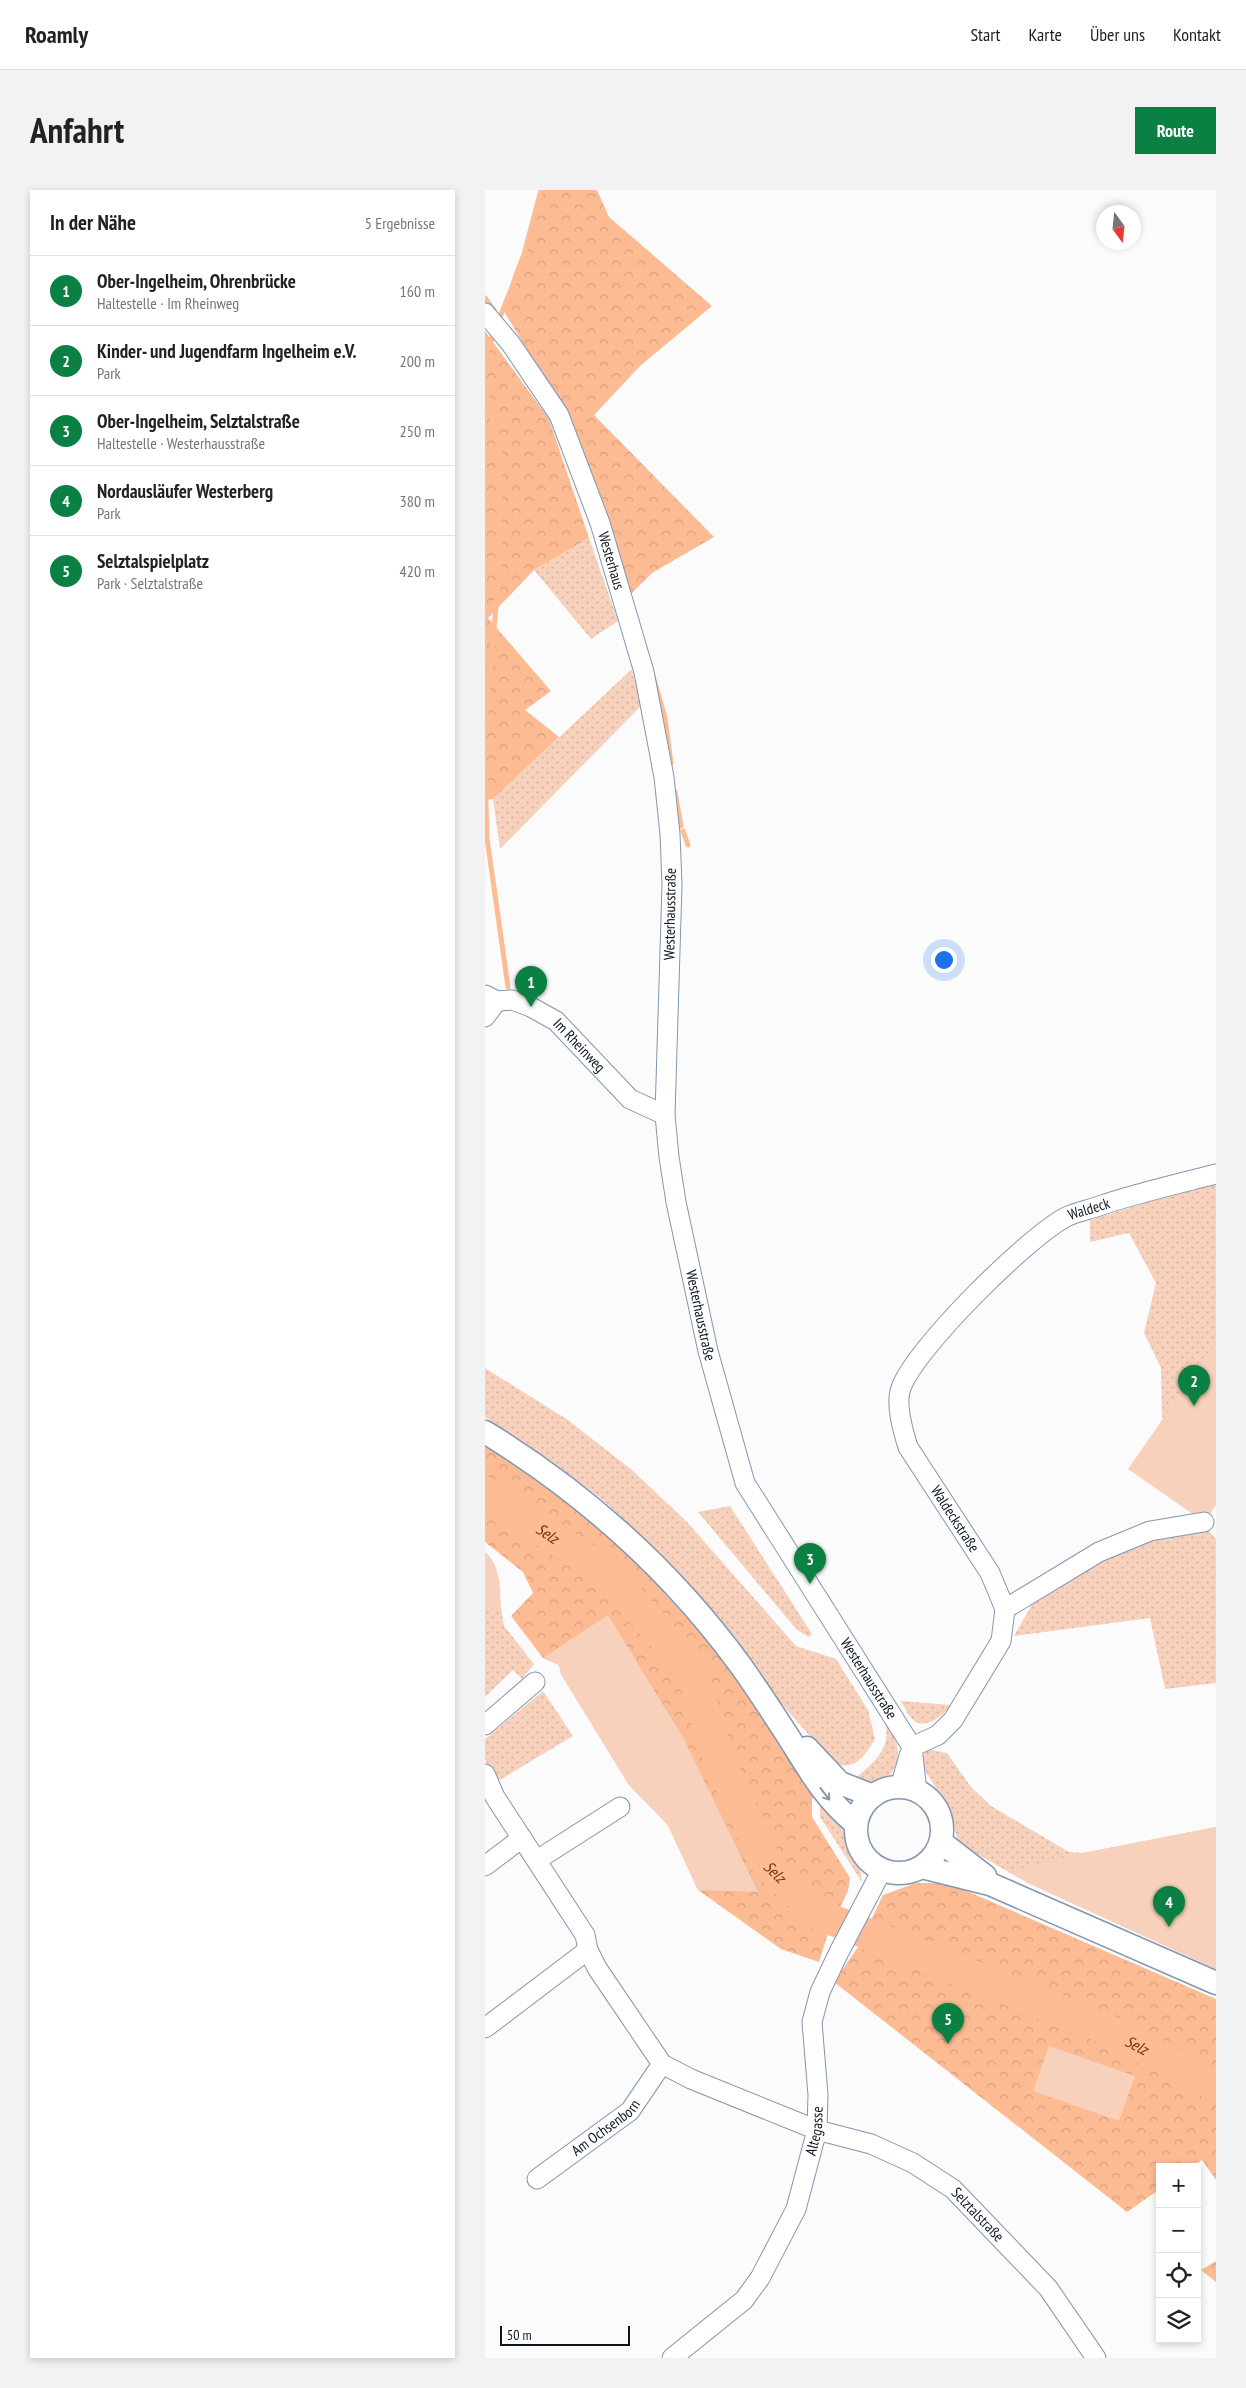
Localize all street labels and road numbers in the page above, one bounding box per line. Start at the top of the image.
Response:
street label: Westerhaus [594,529,629,592]
street label: Westerhausstraße [659,868,680,960]
street label: Im Rheinweg [549,1014,610,1076]
street label: Waldeck [1065,1193,1112,1224]
street label: Westerhausstraße [682,1268,720,1363]
street label: Waldeckstraße [927,1482,984,1556]
street label: Westerhausstraße [836,1634,902,1722]
street label: Am Ochsenborn [567,2096,644,2160]
street label: Altegasse [801,2106,827,2157]
street label: Selztalstraße [948,2183,1008,2246]

